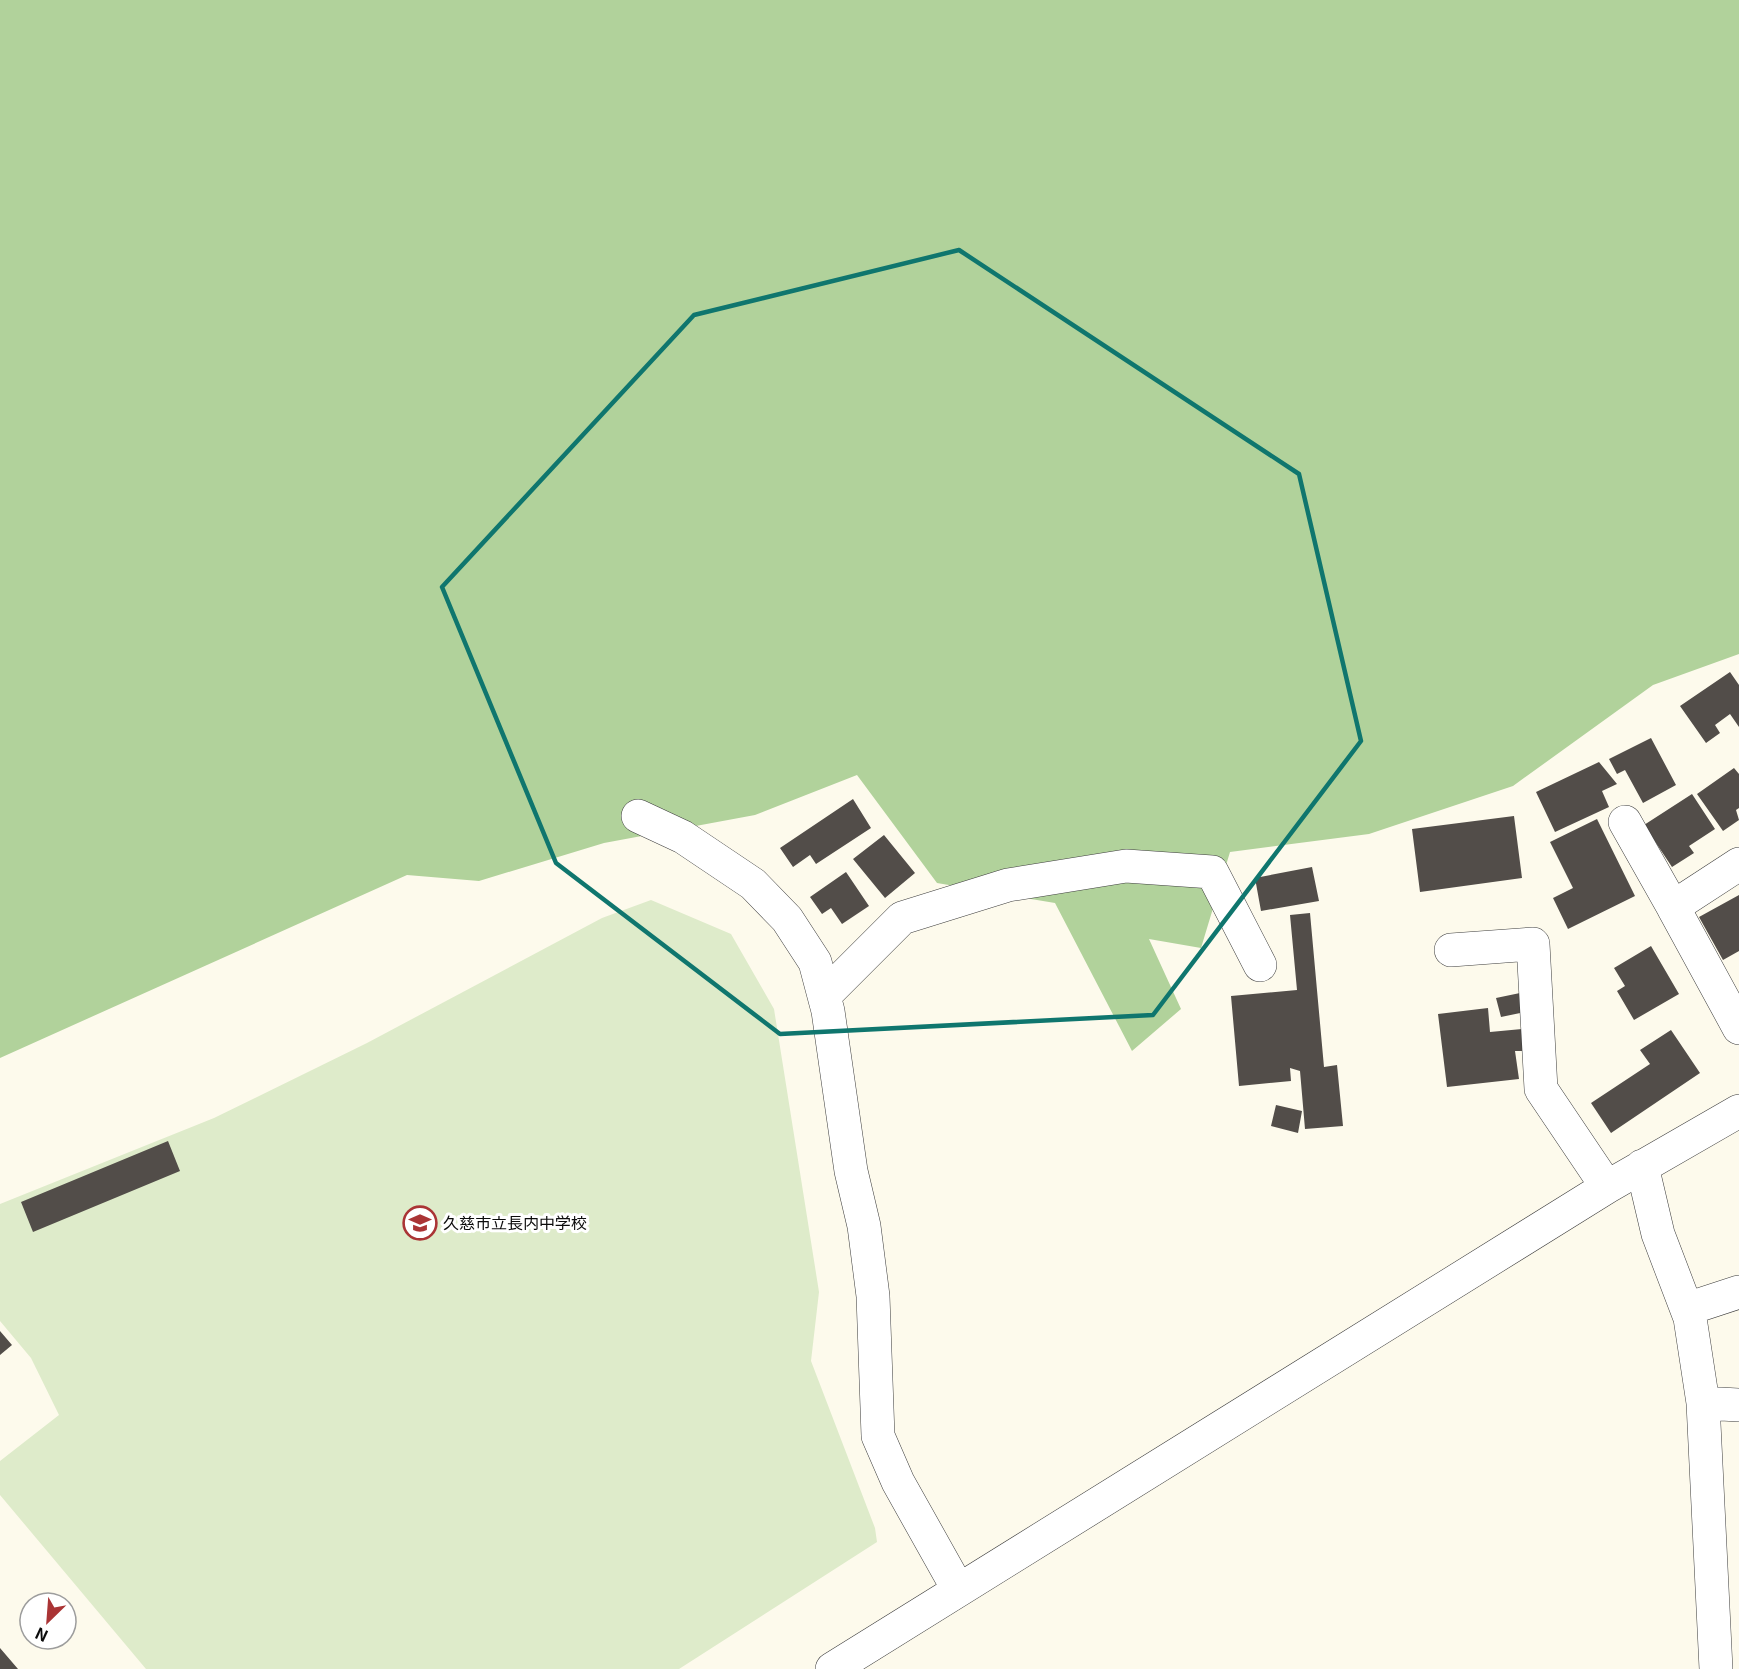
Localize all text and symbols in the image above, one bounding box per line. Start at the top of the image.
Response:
school or university icon: 久慈市立長内中学校 [402,1205,438,1241]
place label: 久慈市立長内中学校 [443,1210,587,1234]
north arrow [18,1591,78,1651]
text: N [31,1622,52,1649]

